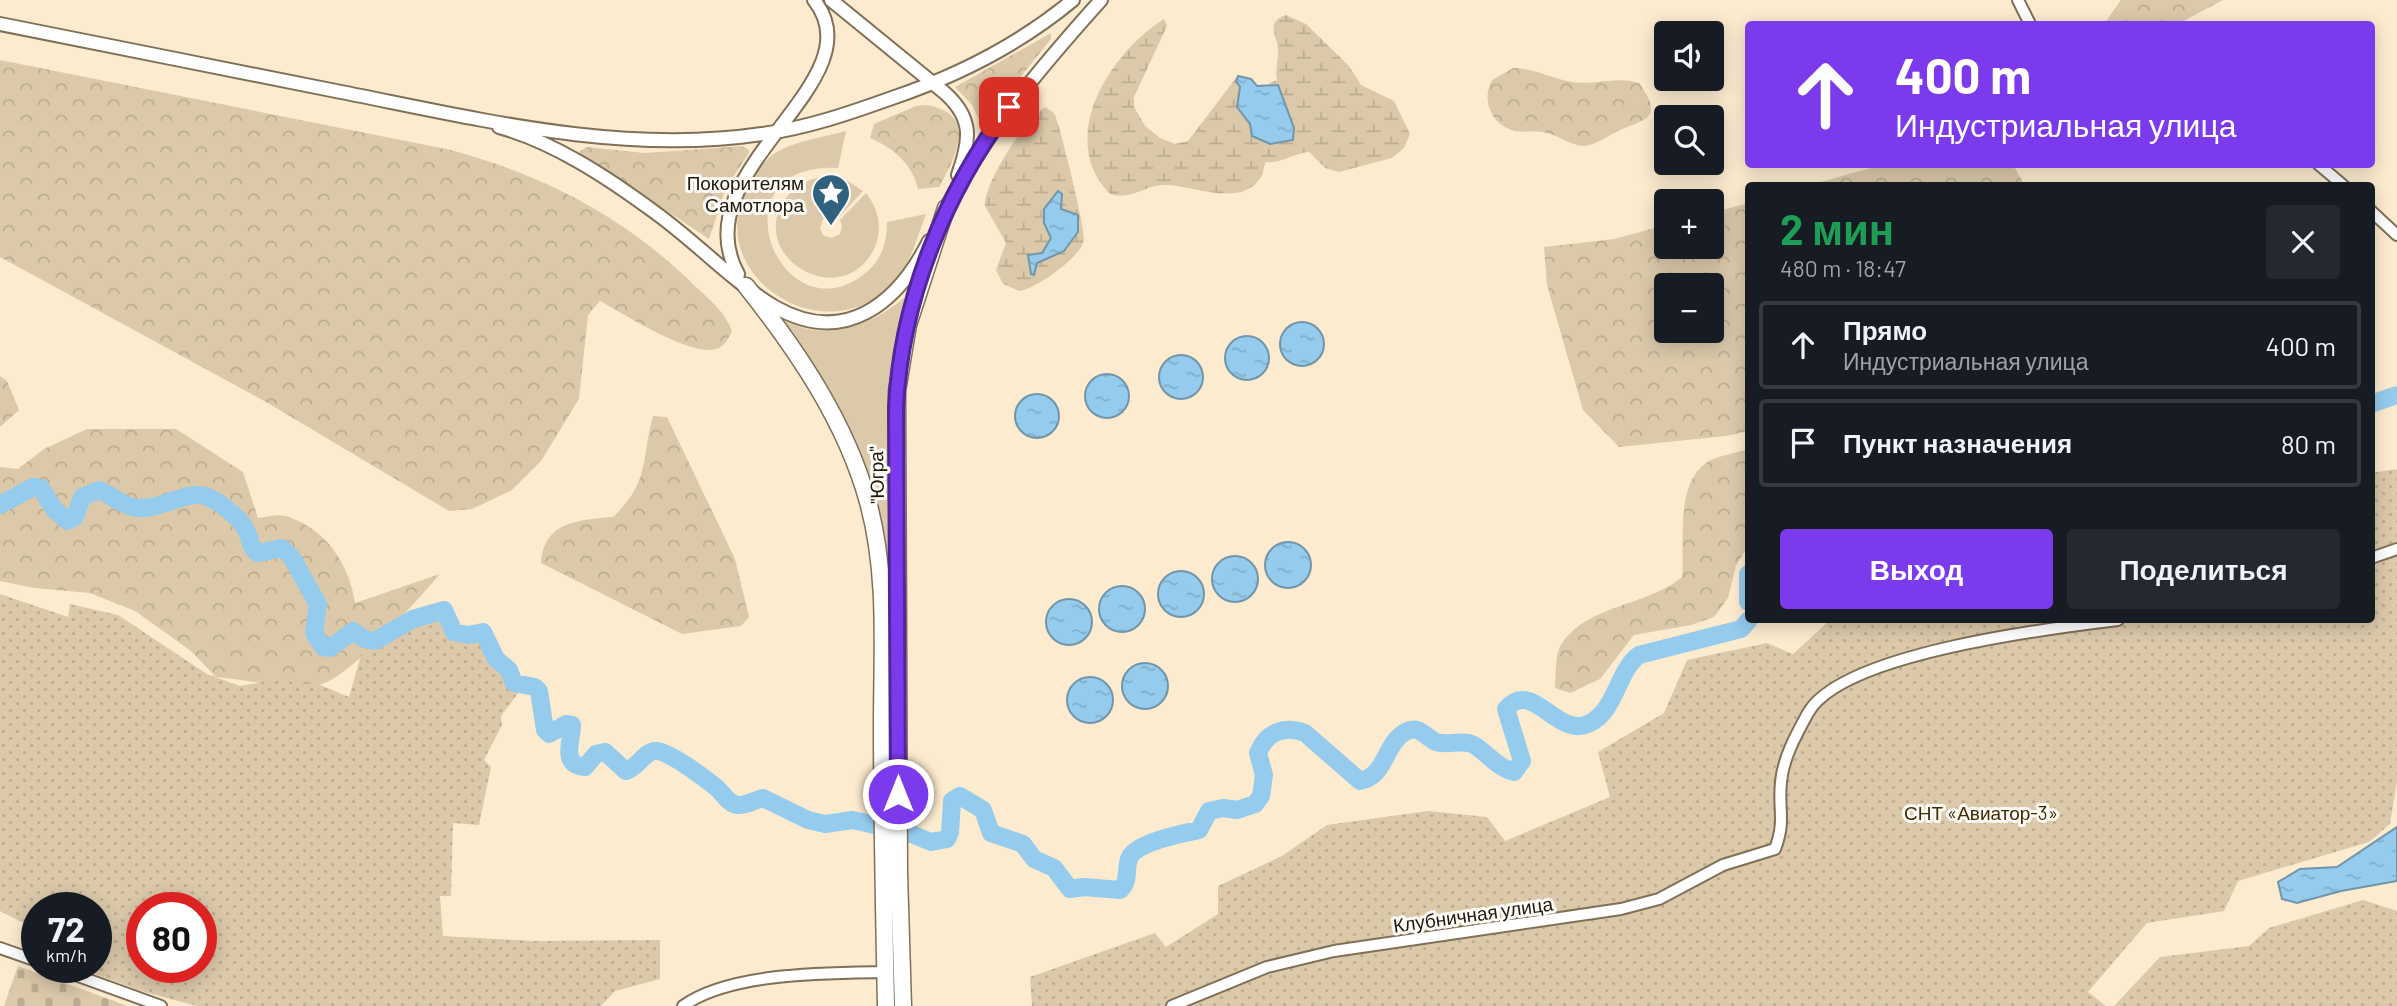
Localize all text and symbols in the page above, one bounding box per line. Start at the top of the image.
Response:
map controls [1654,21,1724,343]
button: sound [1654,21,1724,91]
text: 400 m [1895,45,2031,104]
icon: ahead [1780,49,1871,140]
pin [979,77,1039,137]
icon: arrive [990,88,1028,126]
button: search [1654,105,1724,175]
text: Индустриальная улица [1895,105,2237,143]
place label: Покорителям Самотлора [687,171,804,216]
place icon: Покорителям Самотлора [810,172,852,227]
button: + [1654,189,1724,259]
text: 2 мин [1780,203,1894,253]
button: close [2266,205,2340,279]
text: 480 m · 18:47 [1780,254,1906,282]
button: − [1654,273,1724,343]
text: Прямо [1843,314,1927,345]
icon: ahead [1784,326,1822,364]
text: 400 m [2266,330,2336,361]
text: Индустриальная улица [1843,347,2089,375]
icon: arrive [1784,424,1822,462]
text: Пункт назначения [1843,427,2072,458]
text: 80 m [2281,428,2336,459]
street label: "Югра" [864,446,888,504]
button: Выход [1780,529,2053,609]
button: Поделиться [2067,529,2340,609]
position arrow [861,757,935,831]
park label: СНТ «Авиатор-3» [1904,801,2058,824]
street label: Клубничная улица [1392,891,1555,937]
speed limit sign: 80 [126,892,217,983]
text: 72 [48,907,85,949]
text: km/h [46,944,87,966]

